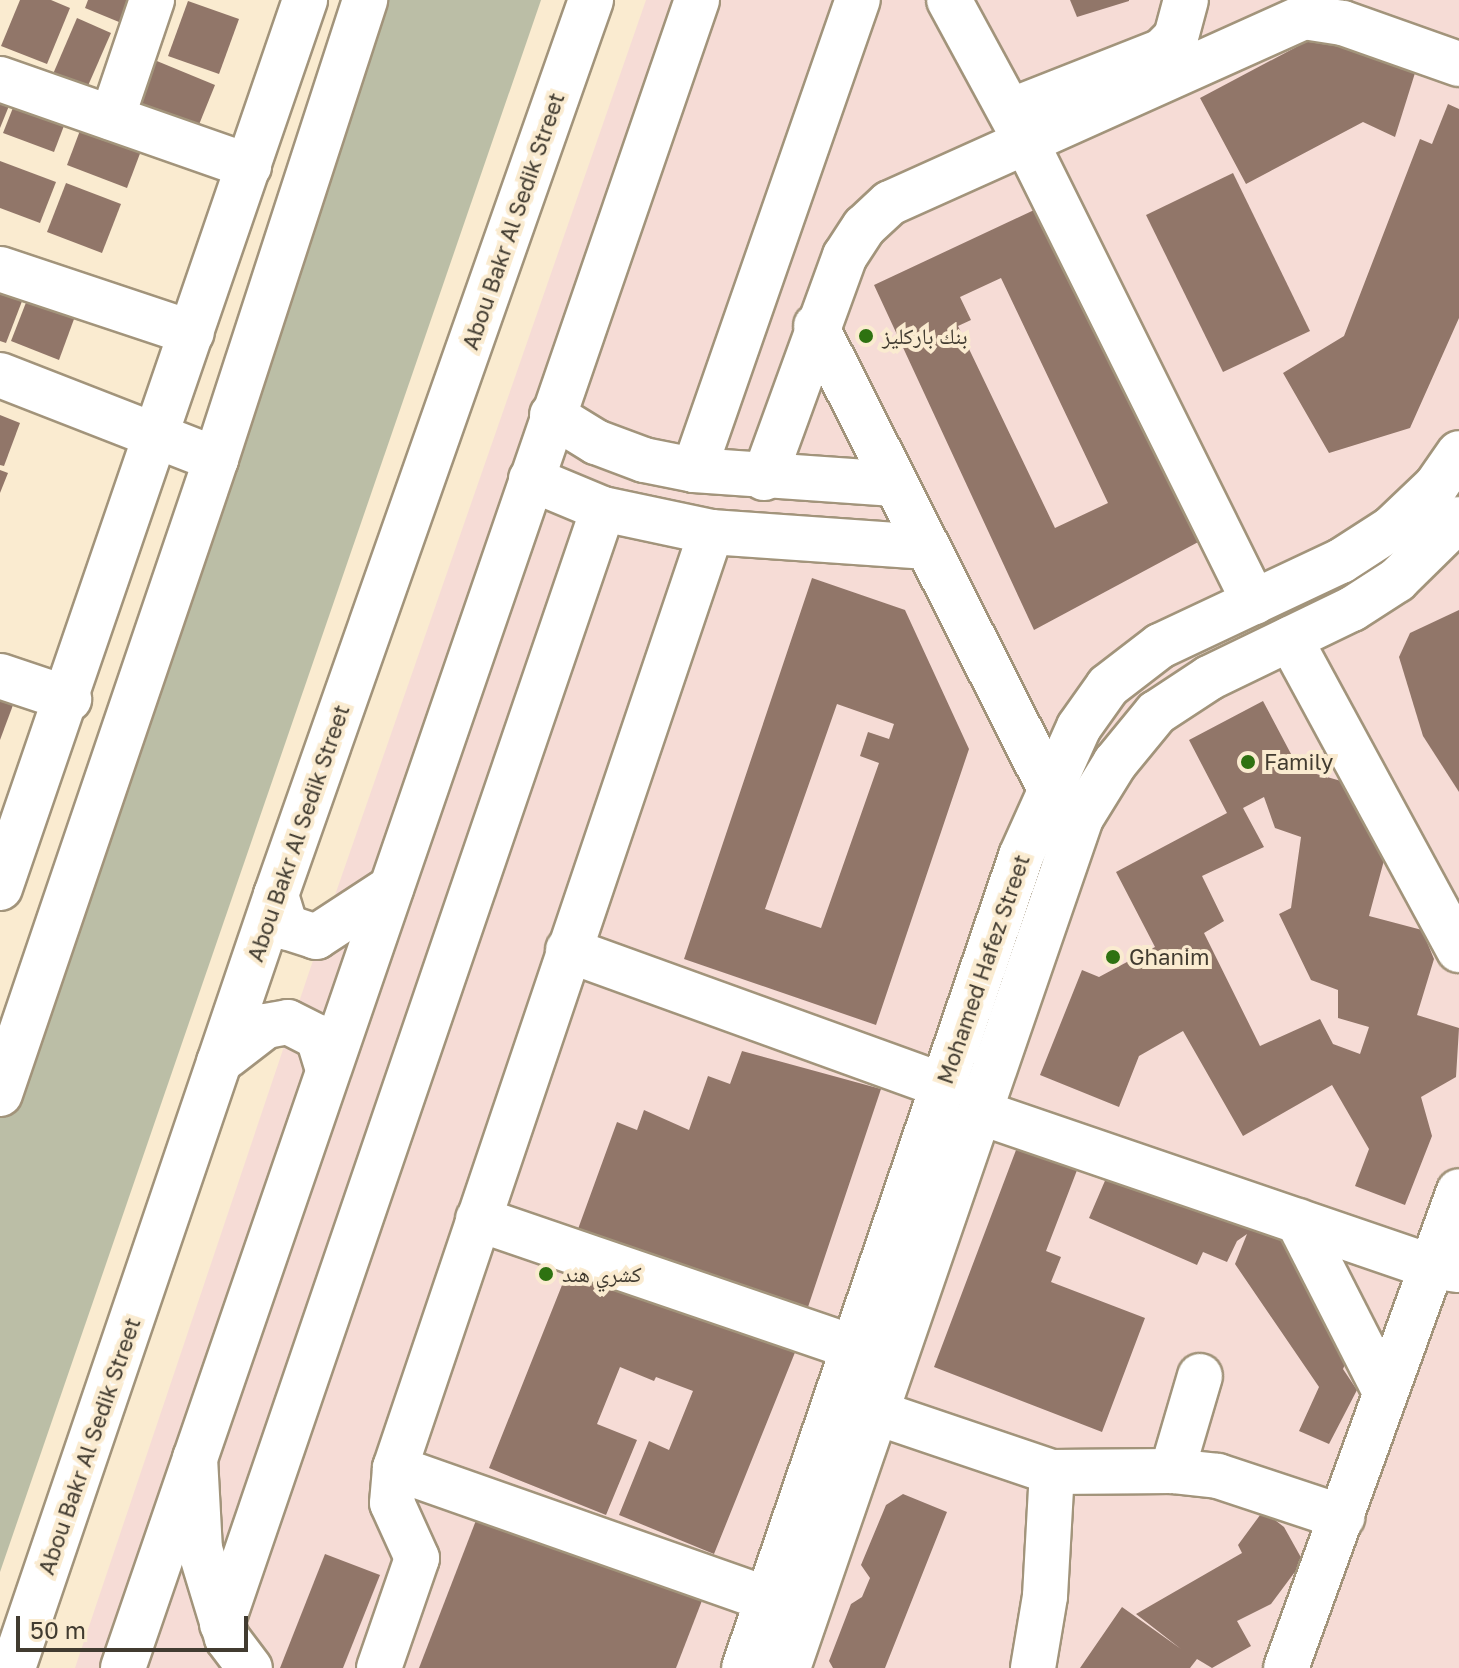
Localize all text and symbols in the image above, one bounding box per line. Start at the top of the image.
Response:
street label: Abou Bakr Al Sedik Street [457,89,569,353]
place label: بنك باركليز [882,323,968,349]
marker: بنك باركليز [857,327,875,345]
street label: Abou Bakr Al Sedik Street [242,701,354,965]
place label: Family [1264,749,1333,775]
marker: Family [1239,753,1257,771]
street label: Mohamed Hafez Street [931,851,1035,1087]
place label: Ghanim [1129,944,1209,970]
marker: Ghanim [1104,948,1122,966]
place label: كشري هند [562,1261,642,1287]
marker: كشري هند [537,1265,555,1283]
street label: Abou Bakr Al Sedik Street [33,1314,145,1578]
scale bar [20,1600,252,1650]
text: 50 m [30,1615,86,1644]

